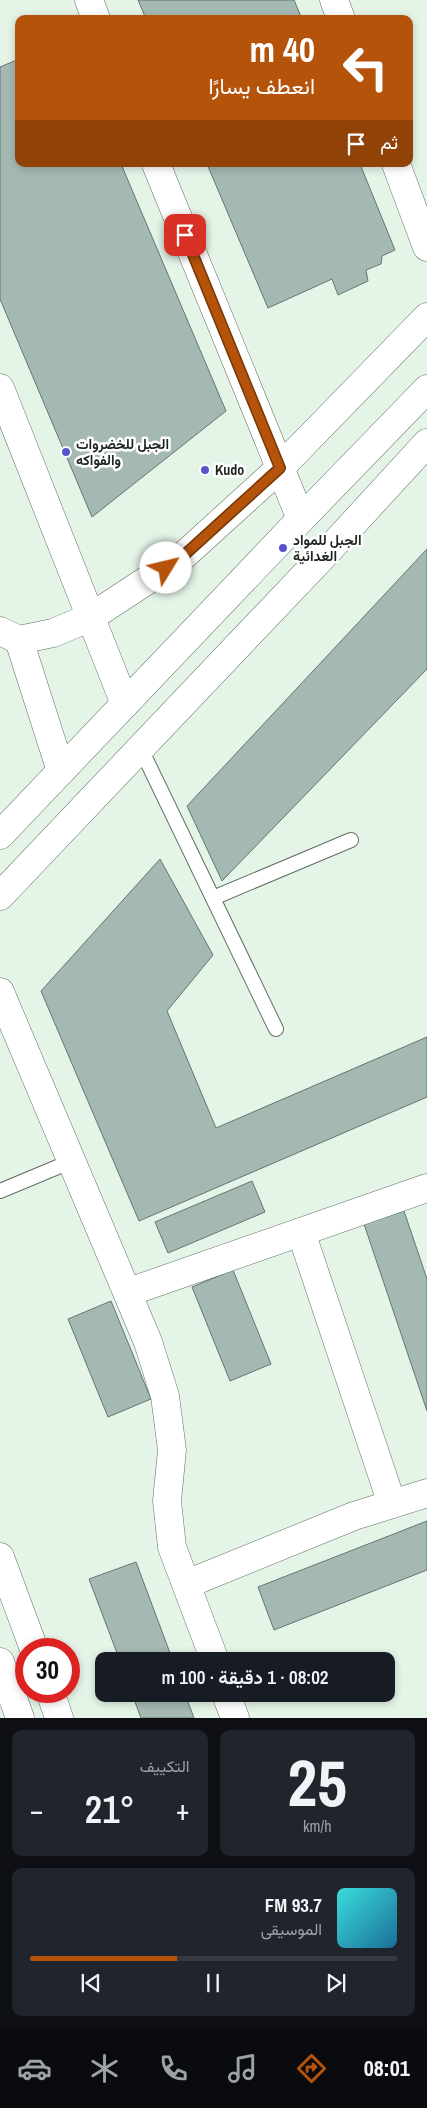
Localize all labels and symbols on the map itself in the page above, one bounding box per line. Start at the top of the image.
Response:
pin [164,214,206,256]
place label: الجبل للخضروات والفواكه [76,435,169,469]
marker: الجبل للخضروات والفواكه [60,446,72,458]
place label: Kudo [215,461,244,479]
marker: Kudo [199,464,211,476]
place label: الجبل للمواد الغدائية [293,531,362,565]
position arrow [139,541,191,593]
marker: الجبل للمواد الغدائية [277,542,289,554]
speed limit sign: 30 [15,1638,80,1703]

